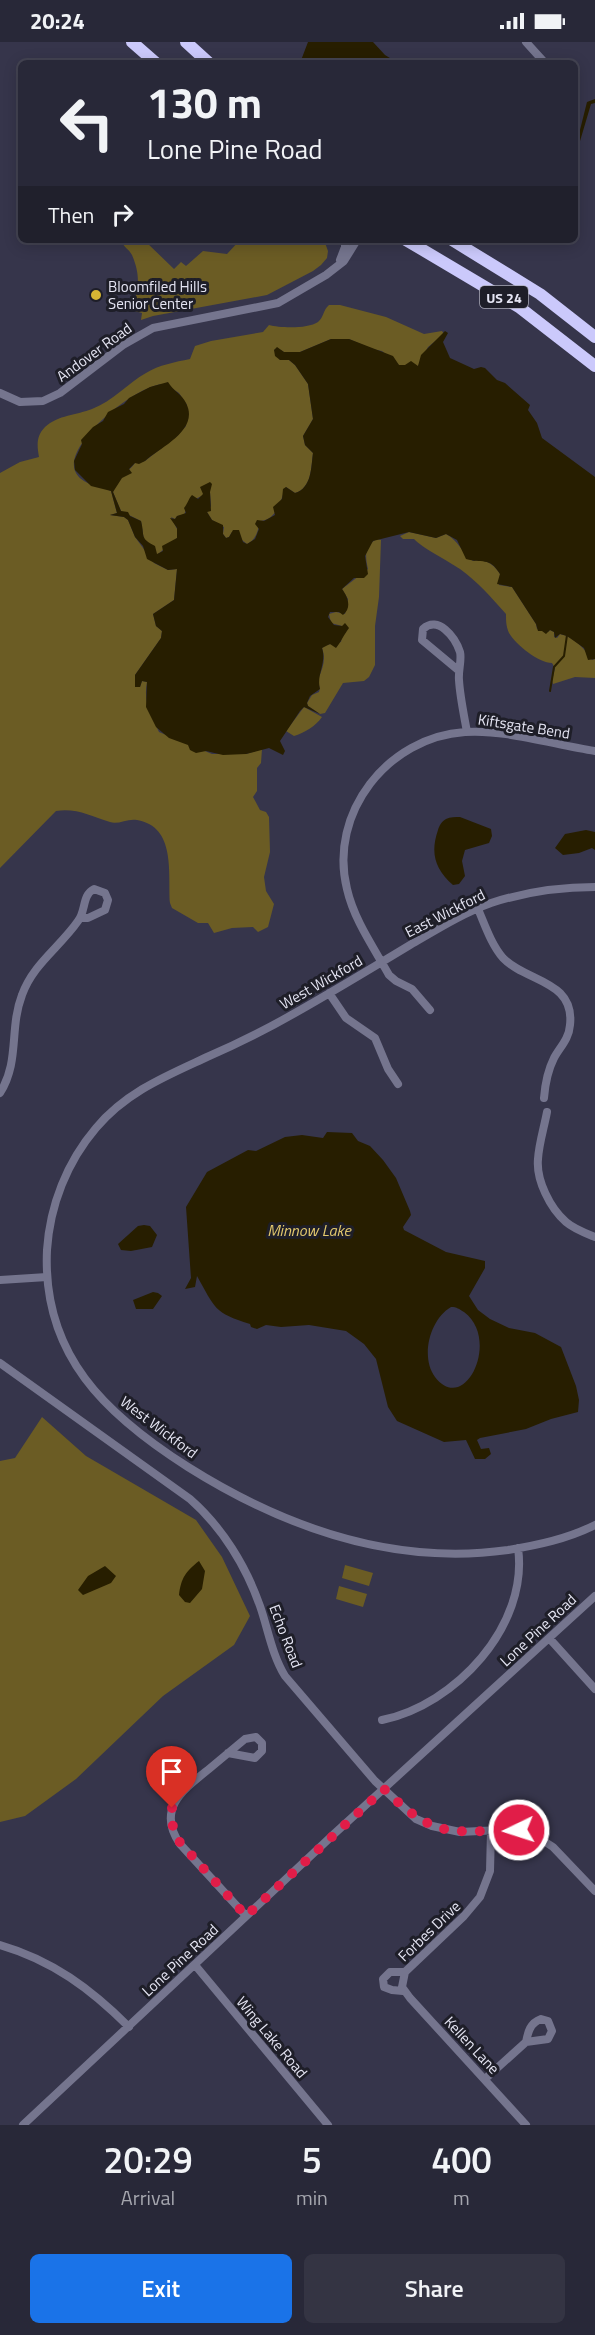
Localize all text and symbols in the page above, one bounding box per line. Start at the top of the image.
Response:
text: 20:24 [30,4,85,38]
text: 130 m [147,70,262,134]
icon: left [48,84,126,162]
text: Lone Pine Road [147,128,323,169]
text: Then [48,198,94,232]
icon: right [106,198,139,231]
place label: Bloomfiled Hills Senior Center [108,275,207,315]
road number: US 24 [480,286,528,308]
marker: Bloomfiled Hills Senior Center [89,288,103,302]
street label: Andover Road [52,317,136,387]
street label: Kiftsgate Bend [476,707,572,745]
street label: East Wickford [401,883,489,943]
street label: West Wickford [275,949,367,1015]
water label: Minnow Lake [267,1218,352,1242]
street label: West Wickford [115,1390,203,1464]
street label: Lone Pine Road [494,1588,582,1672]
street label: Echo Road [263,1601,309,1671]
pin [146,1746,197,1808]
icon: arrive [155,1755,188,1788]
position arrow [487,1798,551,1862]
street label: Forbes Drive [392,1895,466,1967]
street label: Lone Pine Road [136,1918,224,2002]
street label: Wing Lake Road [231,1991,313,2083]
street label: Kellen Lane [439,2011,505,2079]
text: 20:29 [103,2132,193,2187]
text: 5 [302,2132,322,2187]
text: 400 [431,2132,492,2187]
text: Arrival [121,2182,175,2213]
text: min [296,2182,328,2213]
text: m [453,2182,470,2213]
button: Exit [30,2254,292,2323]
button: Share [304,2254,565,2323]

